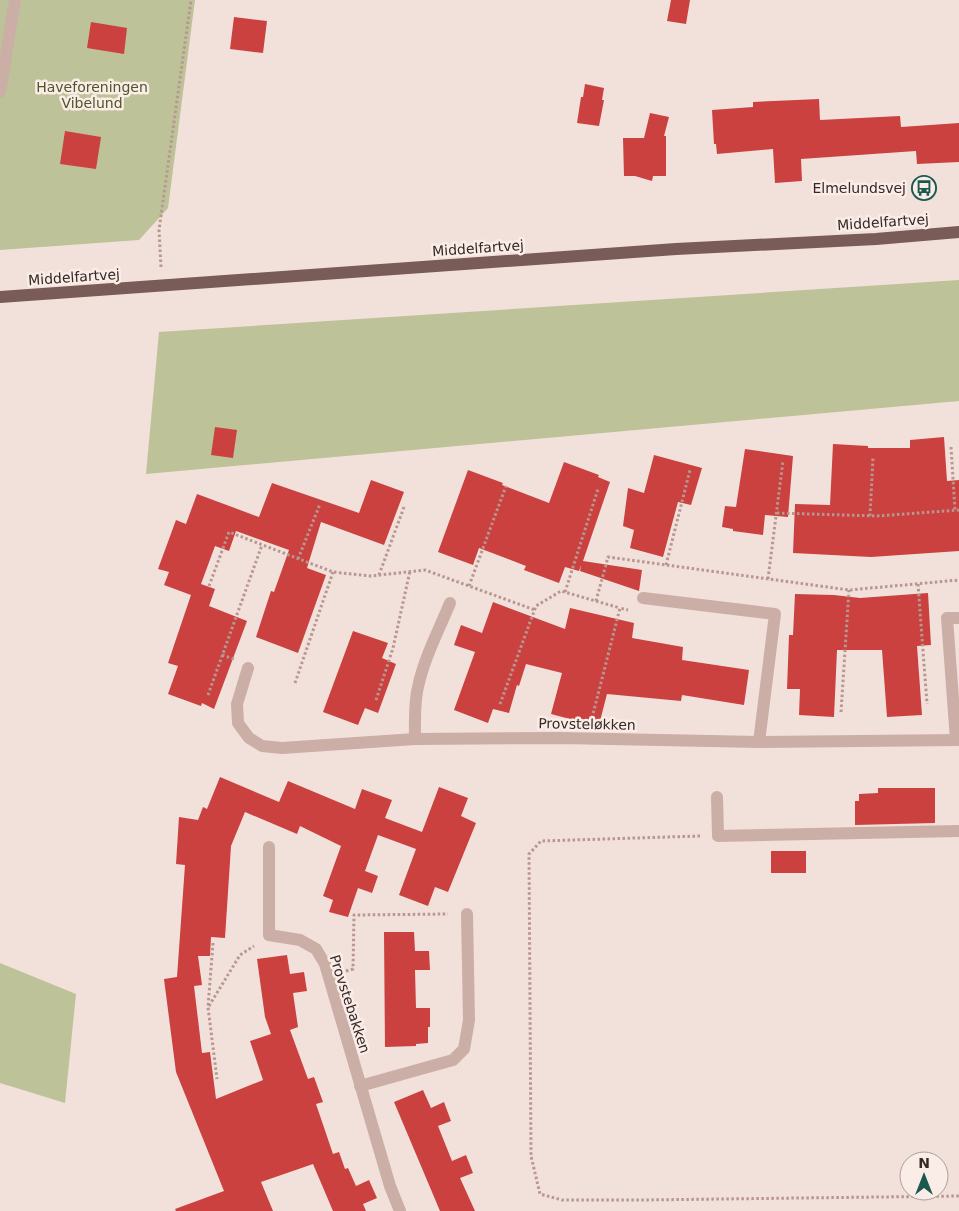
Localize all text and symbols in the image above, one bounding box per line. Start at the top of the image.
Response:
park label: Haveforeningen Vibelund [36,79,148,111]
bus stop icon: Elmelundsvej [911,175,937,201]
place label: Elmelundsvej [812,180,906,196]
street label: Middelfartvej [837,211,929,233]
street label: Middelfartvej [432,237,524,259]
street label: Middelfartvej [28,266,120,288]
street label: Provsteløkken [538,715,636,733]
street label: Provstebakken [327,953,373,1055]
north arrow [899,1151,949,1201]
text: N [918,1155,930,1171]

